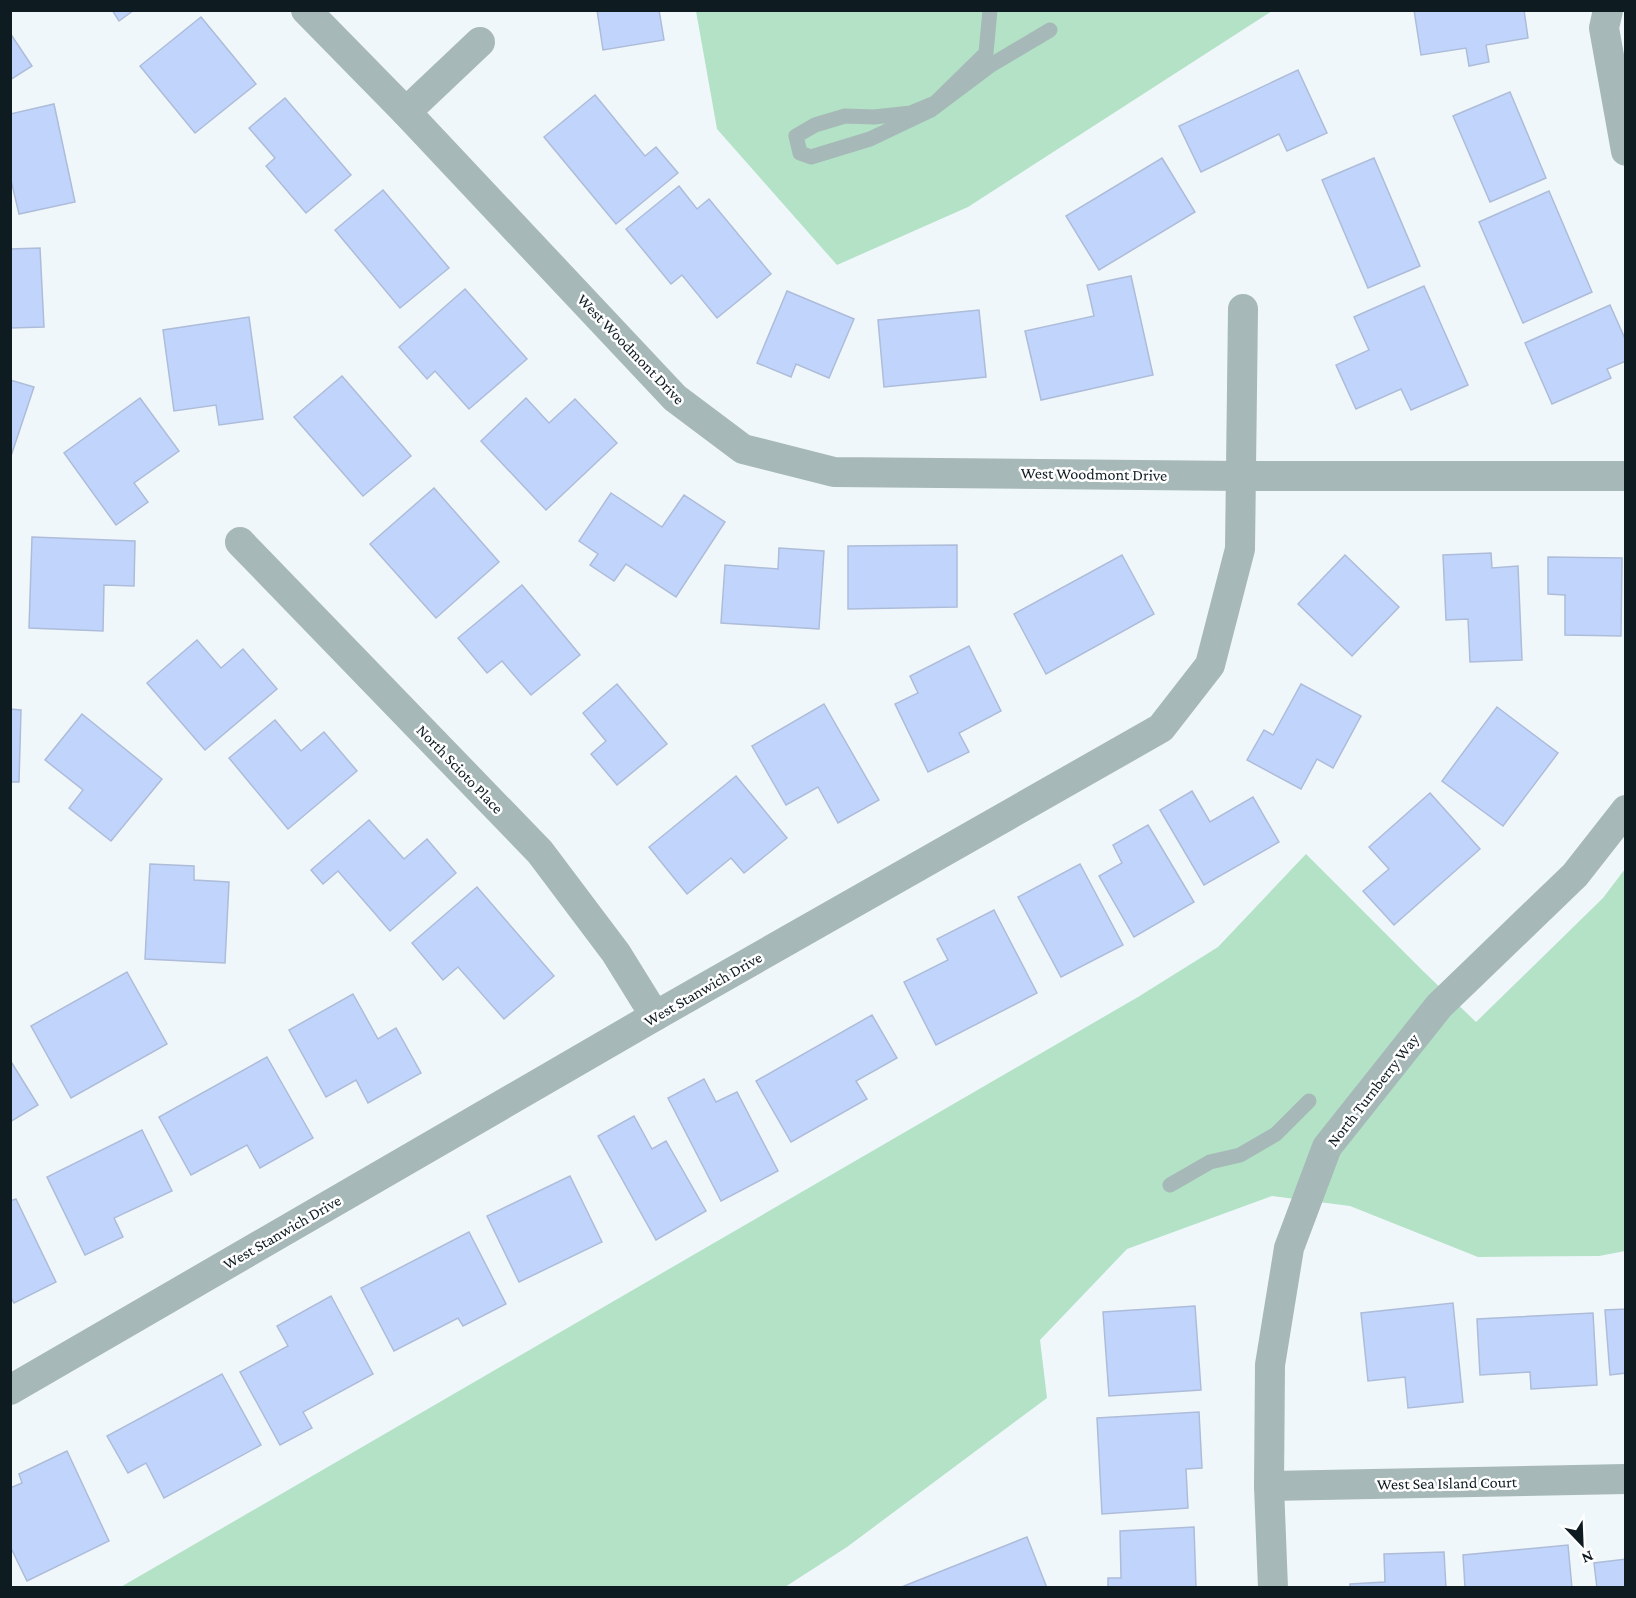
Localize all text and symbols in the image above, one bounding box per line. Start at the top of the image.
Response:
street label: West Woodmont Drive [574,290,688,408]
street label: West Woodmont Drive [1021,464,1167,484]
street label: North Scioto Place [413,721,507,817]
street label: West Stanwich Drive [641,948,765,1030]
street label: North Turnberry Way [1324,1030,1423,1150]
street label: West Stanwich Drive [220,1191,344,1273]
street label: West Sea Island Court [1377,1473,1518,1493]
north arrow [1552,1514,1612,1574]
text: N [1579,1547,1596,1567]

